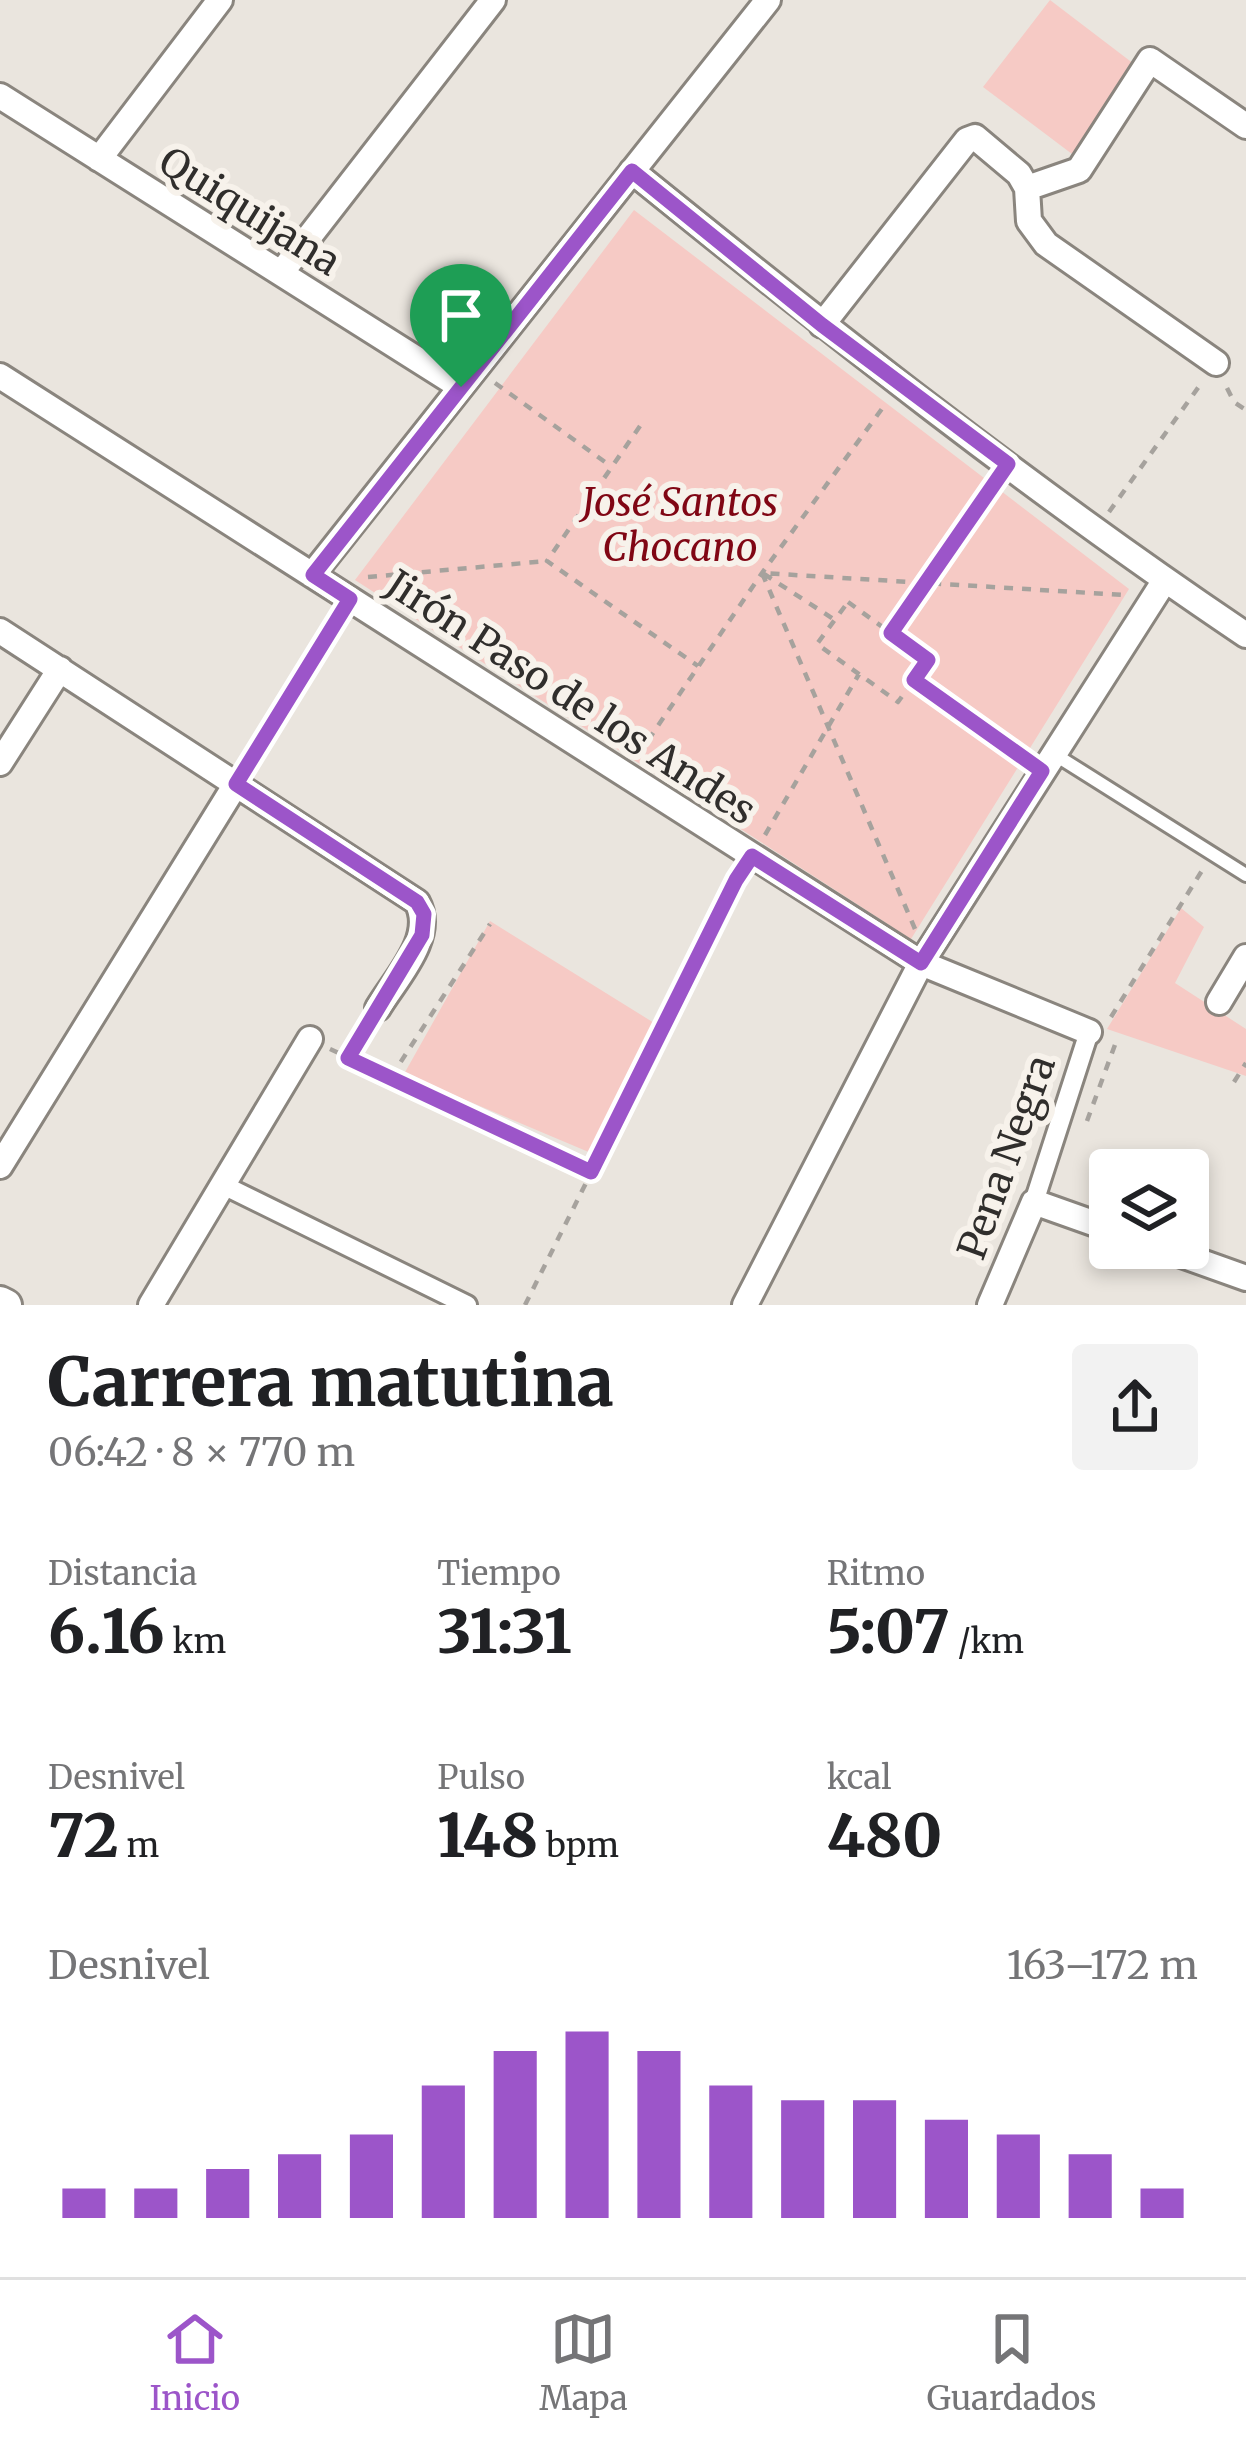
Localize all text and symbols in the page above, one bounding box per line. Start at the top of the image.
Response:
street label: Quiquijana [150,137,349,286]
pin [410,264,512,387]
icon: arrive [428,282,494,348]
park label: José Santos Chocano [578,478,778,572]
street label: Jirón Paso de los Andes [376,559,765,835]
street label: Pena Negra [947,1049,1066,1266]
map controls [1089,1149,1209,1269]
button: layers [1089,1149,1209,1269]
text: Carrera matutina [48,1341,614,1424]
button: share [1072,1344,1198,1470]
text: 06:42 · 8 × 770 m [48,1428,355,1477]
text: Distancia [48,1553,197,1594]
text: Tiempo [437,1553,561,1594]
text: Ritmo [827,1553,925,1594]
text: 6.16 [48,1594,165,1669]
text: 31:31 [437,1594,572,1669]
text: 5:07 [827,1594,950,1669]
text: km [165,1621,226,1662]
text: /km [950,1621,1024,1662]
text: Desnivel [48,1757,185,1798]
text: Pulso [437,1757,525,1798]
text: kcal [827,1757,892,1798]
text: 72 [48,1798,119,1873]
text: 148 [437,1798,538,1873]
text: 480 [827,1798,942,1873]
text: m [119,1825,159,1866]
text: bpm [538,1825,619,1866]
text: Desnivel [48,1941,210,1990]
text: 163–172 m [1007,1941,1198,1990]
tab: Inicio [150,2306,240,2419]
tab: Mapa [539,2306,628,2419]
tab: Guardados [927,2306,1096,2419]

